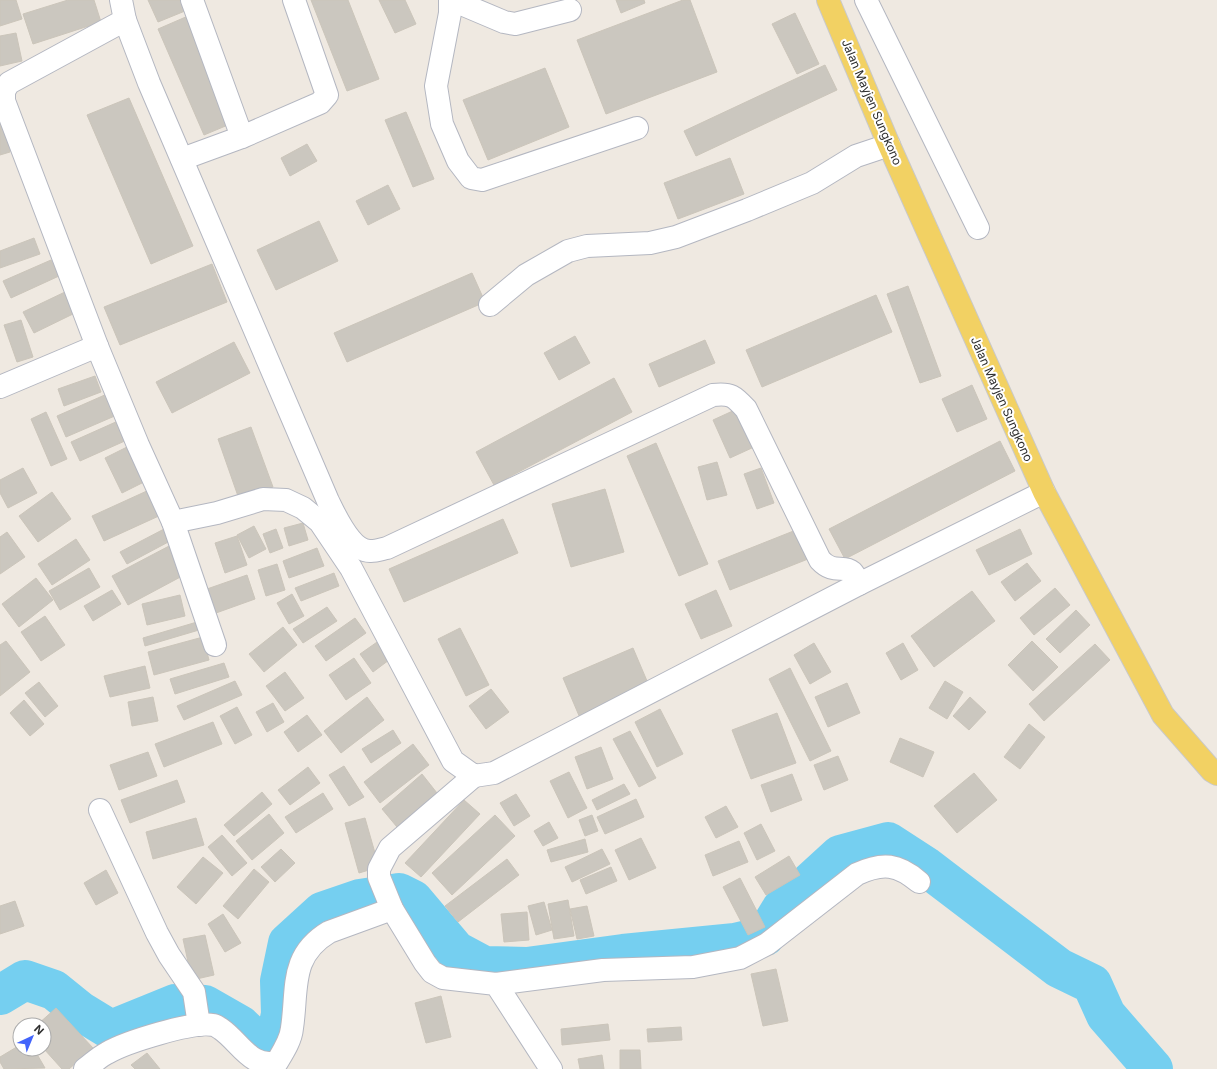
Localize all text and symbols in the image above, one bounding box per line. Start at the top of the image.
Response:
street label: Jalan Mayjen Sungkono [839,37,905,167]
street label: Jalan Mayjen Sungkono [968,334,1036,464]
north arrow [12,1017,52,1057]
text: N [31,1022,47,1038]

